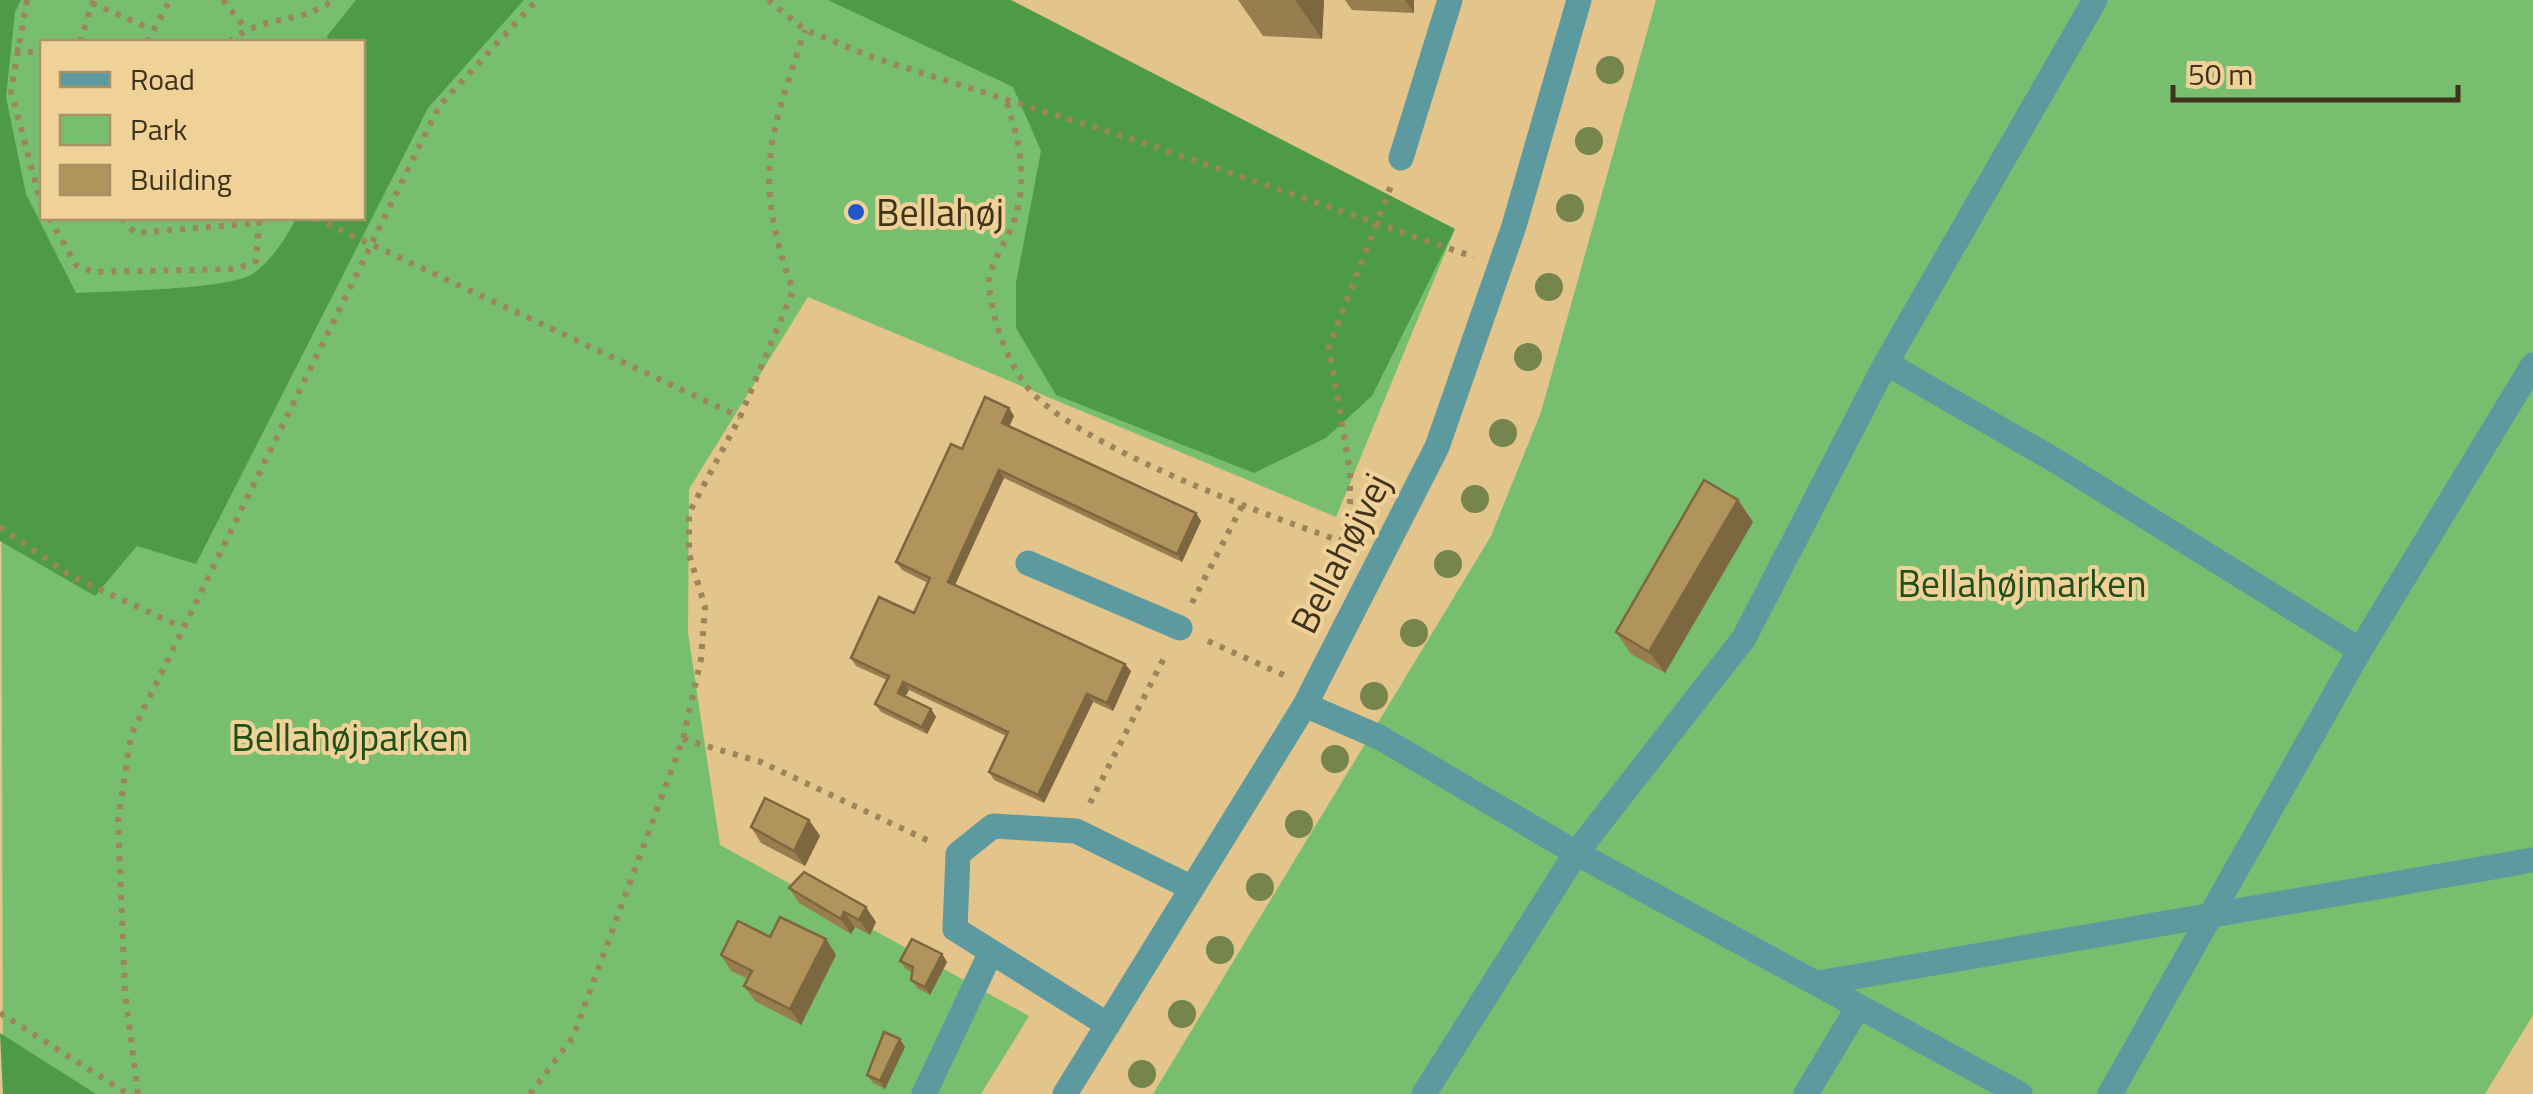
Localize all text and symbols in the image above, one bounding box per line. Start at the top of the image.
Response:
legend [40,40,365,220]
scale bar [2173,40,2458,102]
text: 50 m [2188,51,2253,97]
text: Road [130,56,195,102]
text: Park [130,106,187,152]
text: Building [130,156,232,202]
place label: Bellahøj [876,183,1004,241]
marker: Bellahøj [845,201,867,223]
street label: Bellahøjvej [1275,463,1405,643]
park label: Bellahøjmarken [1897,554,2147,612]
park label: Bellahøjparken [231,708,469,766]

